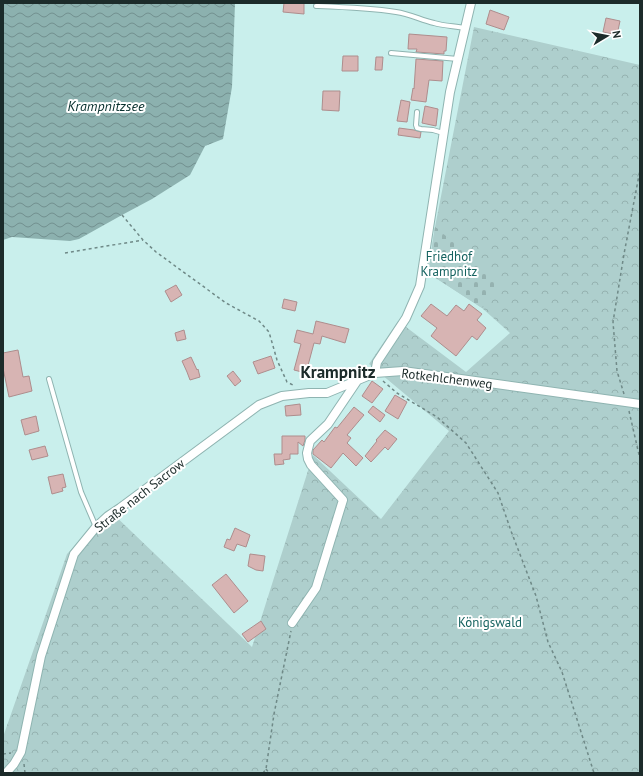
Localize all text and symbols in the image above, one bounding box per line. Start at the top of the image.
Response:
north arrow [587,16,627,56]
text: N [609,29,624,39]
water label: Krampnitzsee [68,97,145,115]
park label: Friedhof Krampnitz [421,248,478,280]
district label: Krampnitz [300,361,376,383]
street label: Rotkehlchenweg [400,364,493,393]
street label: Straße nach Sacrow [91,455,188,536]
park label: Königswald [458,614,522,631]

